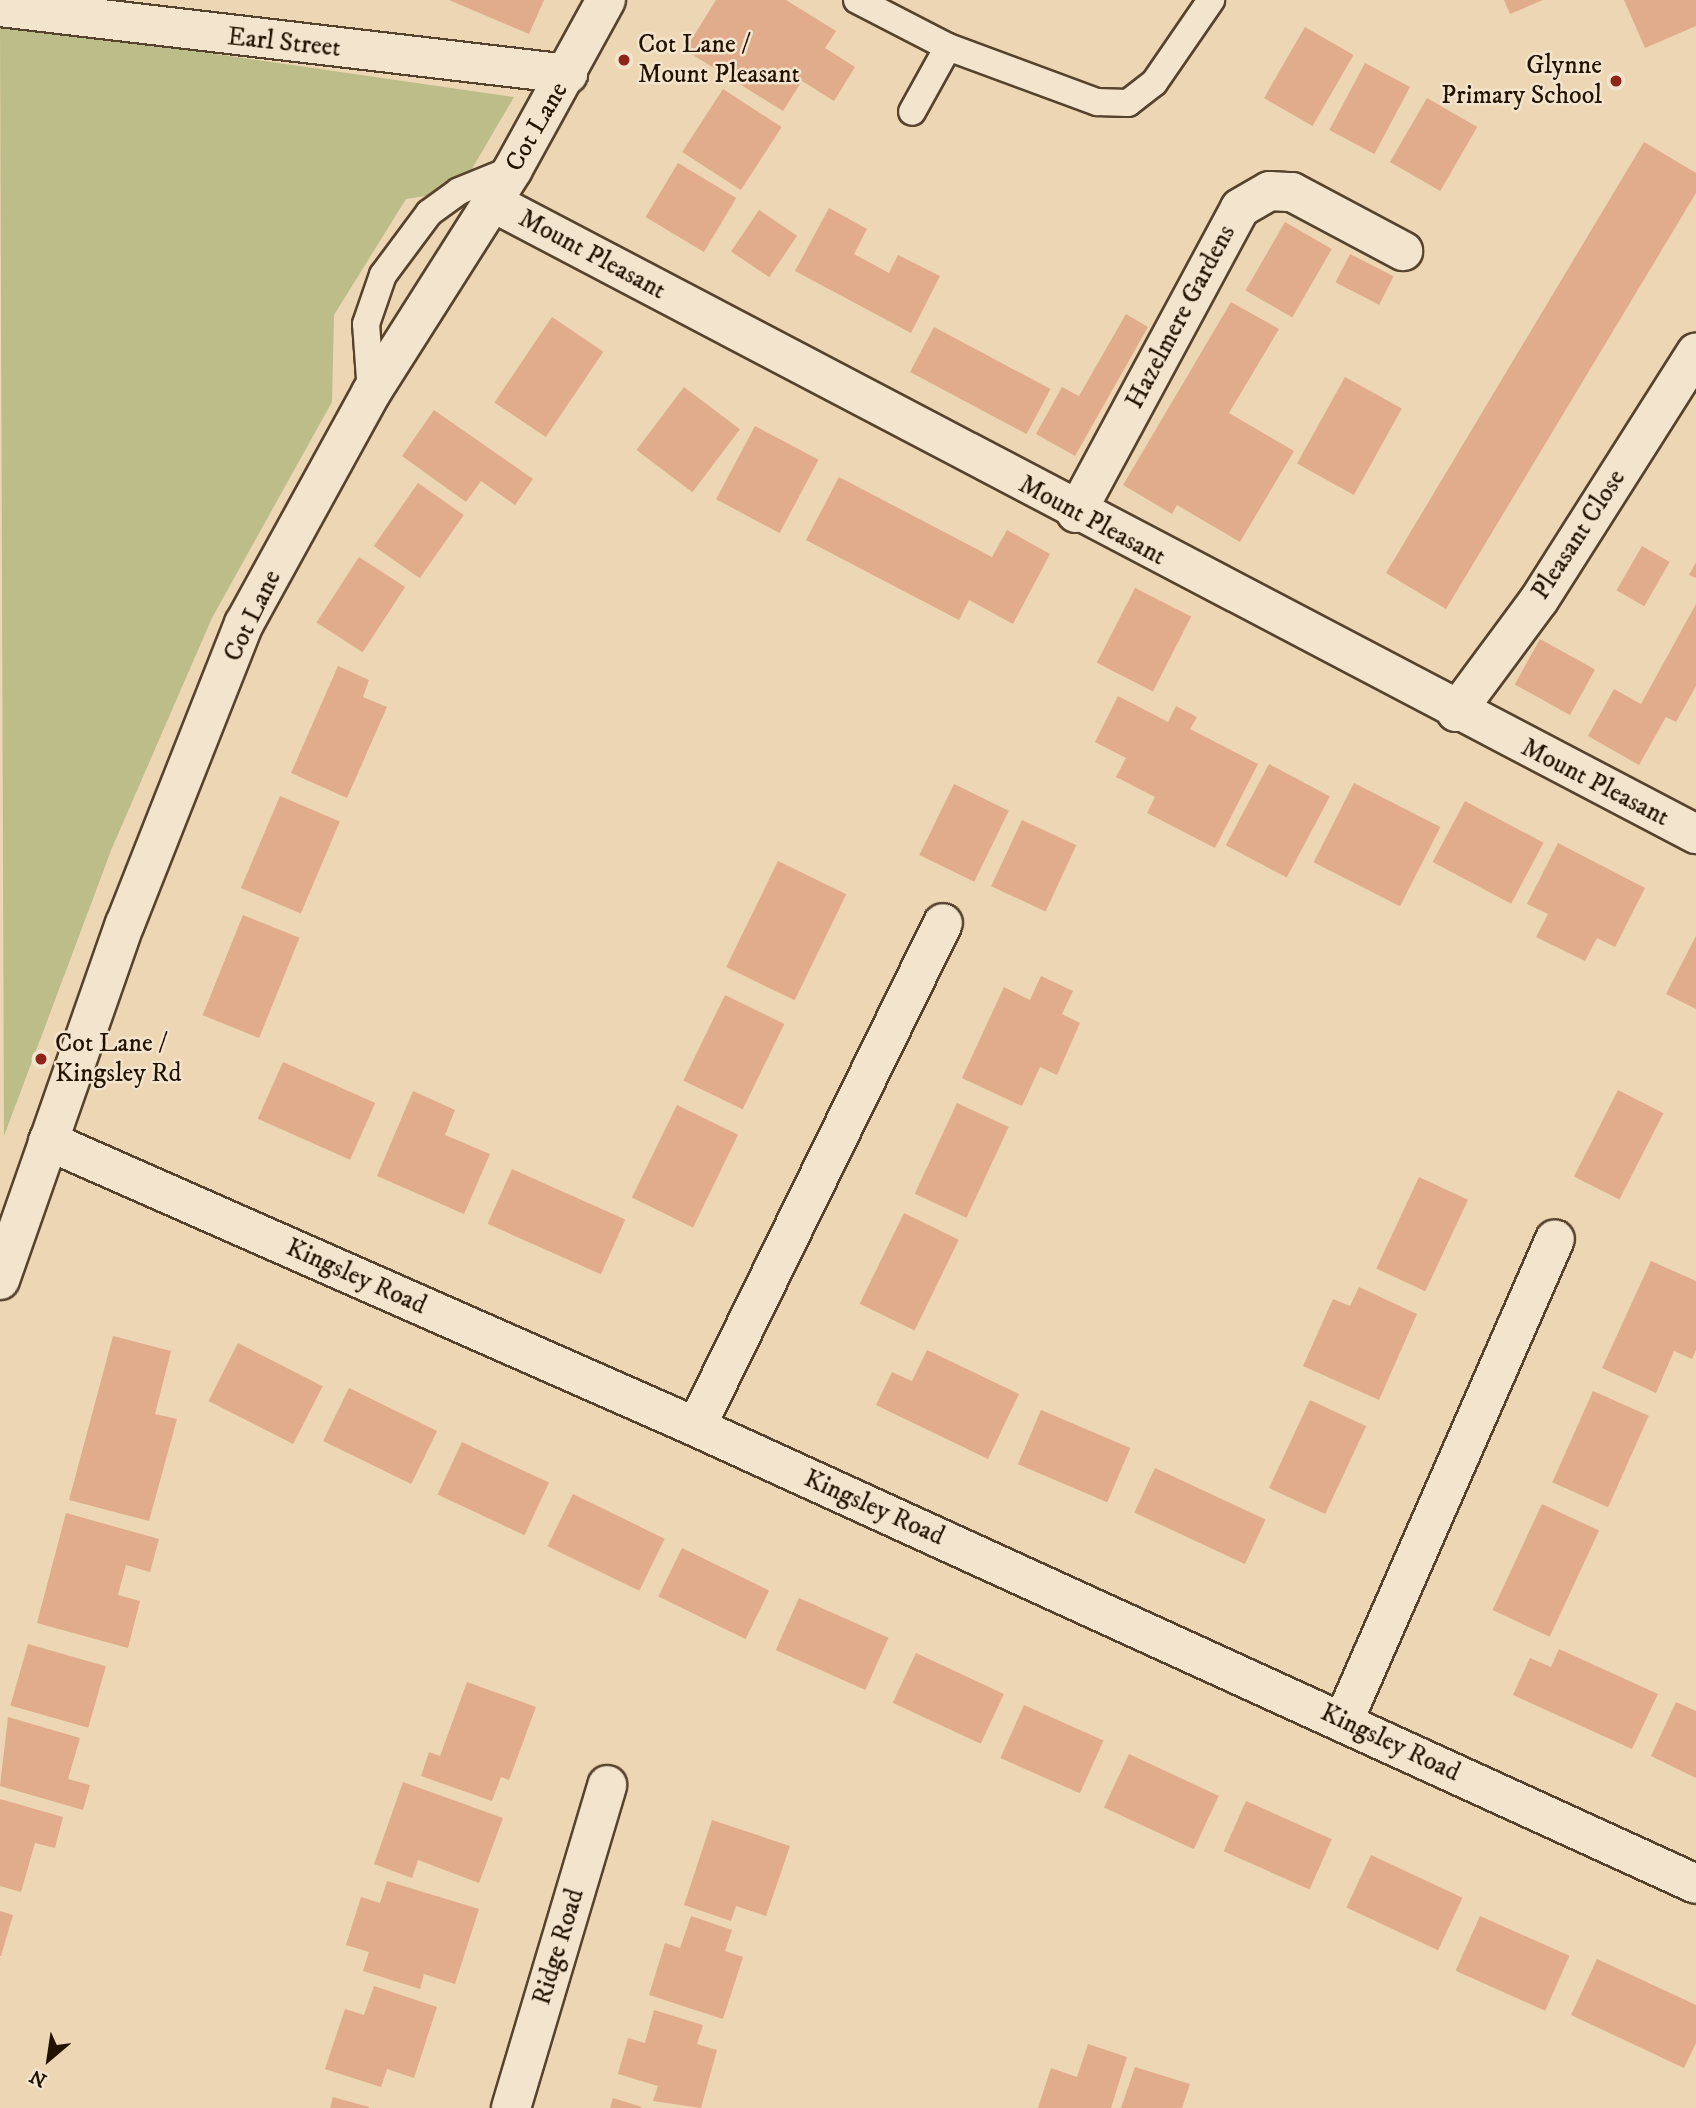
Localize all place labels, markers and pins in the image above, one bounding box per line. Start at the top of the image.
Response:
place label: Cot Lane / Mount Pleasant [638,29,800,90]
place label: Glynne Primary School [1441,50,1602,112]
marker: Cot Lane / Mount Pleasant [616,52,632,68]
marker: Glynne Primary School [1608,73,1624,89]
place label: Cot Lane / Kingsley Rd [55,1028,182,1090]
marker: Cot Lane / Kingsley Rd [33,1051,49,1067]

